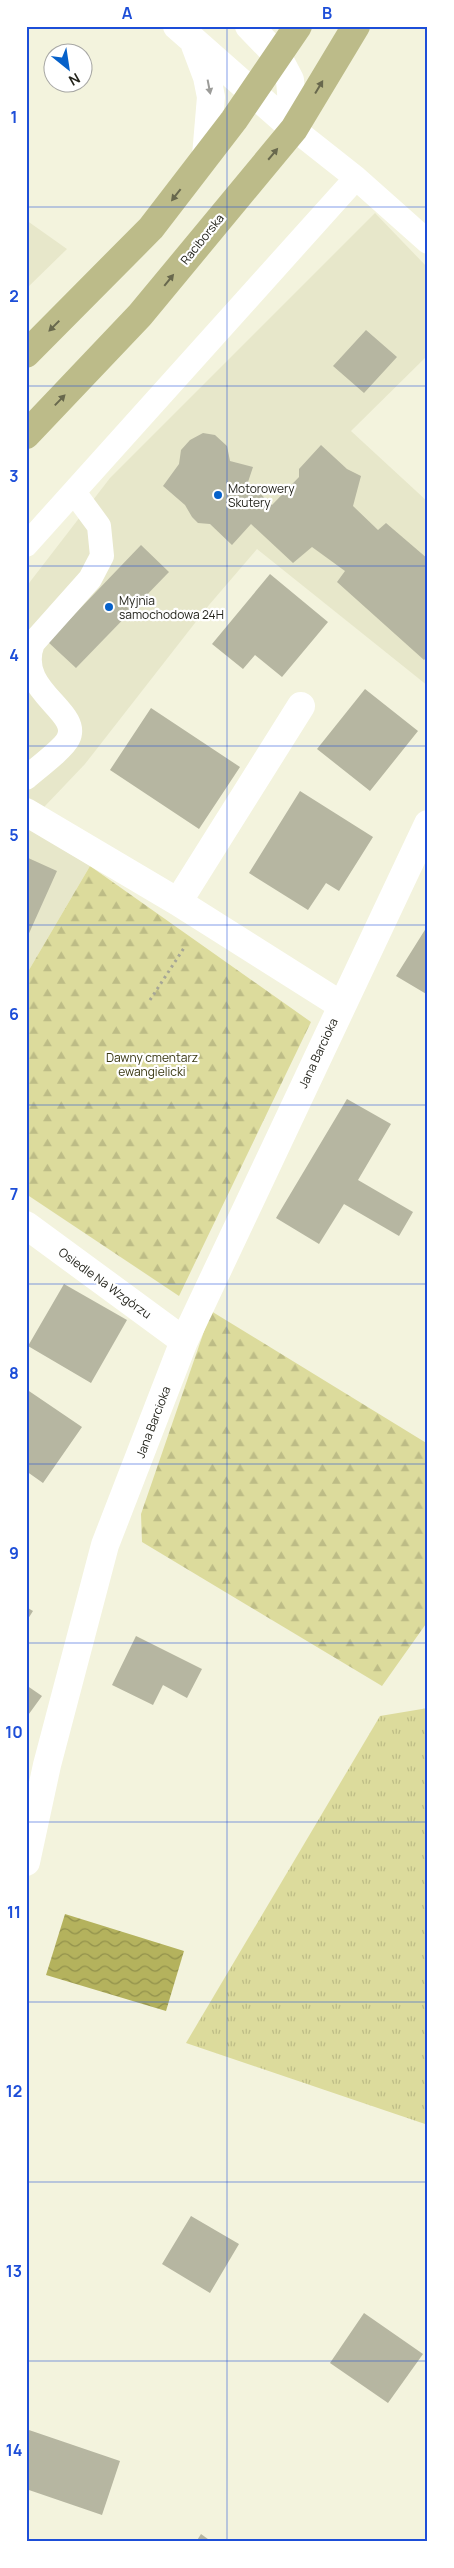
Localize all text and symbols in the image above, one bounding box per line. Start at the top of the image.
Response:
text: A [122,2,133,24]
text: B [322,2,332,24]
north arrow [42,42,92,92]
text: N [66,69,84,90]
one-way arrow [205,80,213,95]
one-way arrow [315,81,324,94]
text: 1 [10,106,18,128]
one-way arrow [267,148,278,161]
one-way arrow [171,188,182,201]
street label: Raciborska [176,210,228,268]
one-way arrow [164,273,175,286]
text: 2 [9,285,19,307]
one-way arrow [48,320,60,332]
one-way arrow [54,394,66,406]
text: 3 [9,465,19,487]
place label: Motorowery Skutery [228,480,295,511]
marker: Motorowery Skutery [212,489,224,501]
place label: Myjnia samochodowa 24H [119,592,224,623]
marker: Myjnia samochodowa 24H [103,601,115,613]
text: 4 [9,644,19,666]
text: 5 [9,824,19,846]
text: 6 [9,1003,19,1025]
street label: Jana Barcioka [294,1015,342,1091]
park label: Dawny cmentarz ewangielicki [106,1049,198,1080]
text: 7 [10,1183,18,1205]
street label: Osiedle Na Wzgórzu [55,1244,155,1322]
text: 8 [9,1362,19,1384]
street label: Jana Barcioka [132,1384,174,1460]
text: 9 [9,1542,19,1564]
text: 10 [5,1721,23,1743]
text: 11 [7,1901,21,1923]
text: 12 [6,2080,22,2102]
text: 13 [6,2260,22,2282]
text: 14 [6,2439,22,2461]

